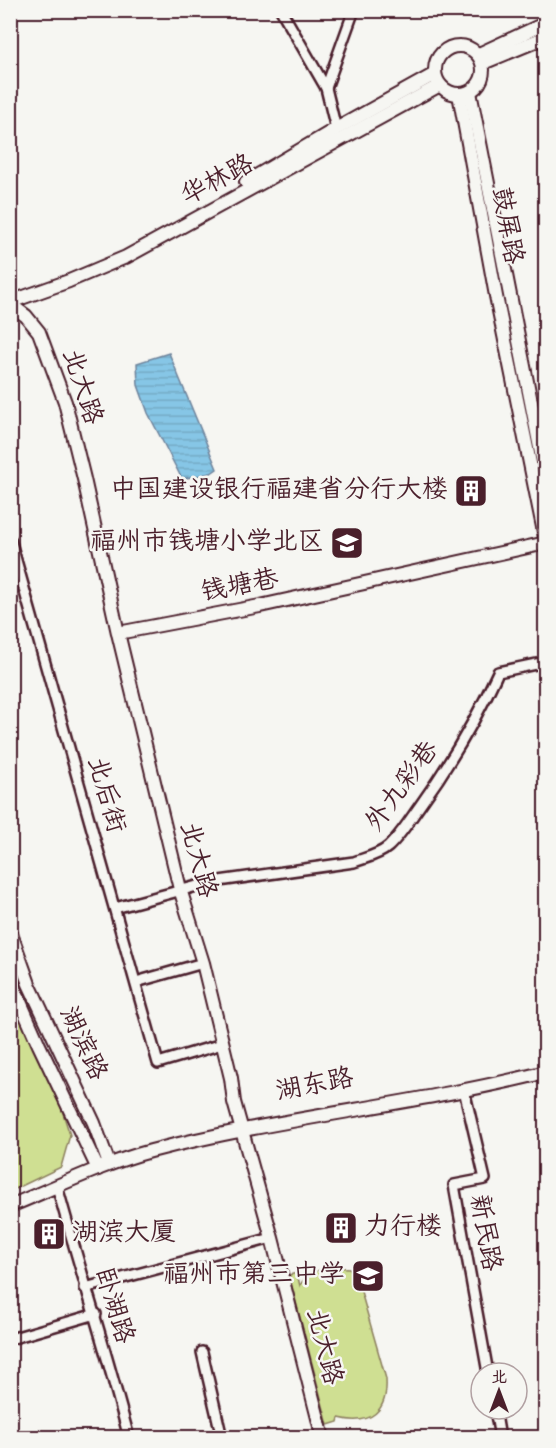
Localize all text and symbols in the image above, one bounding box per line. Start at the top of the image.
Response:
street label: 华林路 [175,146,261,216]
street label: 鼓屏路 [481,184,531,268]
street label: 北大路 [51,344,111,430]
place label: 中国建设银行福建省分行大楼 [110,472,448,510]
building icon: 中国建设银行福建省分行大楼 [453,473,489,509]
place label: 福州市钱塘小学北区 [90,524,324,562]
school or university icon: 福州市钱塘小学北区 [329,525,365,561]
street label: 钱塘巷 [198,561,282,613]
street label: 外九彩巷 [357,734,449,840]
street label: 北后街 [76,752,134,838]
street label: 北大路 [169,817,225,903]
street label: 湖滨路 [48,1001,116,1087]
street label: 湖东路 [273,1060,357,1112]
street label: 新民路 [459,1191,509,1275]
place label: 力行楼 [364,1209,442,1247]
building icon: 力行楼 [323,1210,359,1246]
place label: 湖滨大厦 [72,1215,176,1253]
building icon: 湖滨大厦 [31,1216,67,1252]
place label: 福州市第三中学 [163,1257,345,1295]
school or university icon: 福州市第三中学 [350,1258,386,1294]
street label: 卧湖路 [83,1263,143,1349]
street label: 北大路 [295,1305,351,1389]
north arrow [469,1361,529,1421]
text: 北 [491,1366,507,1390]

